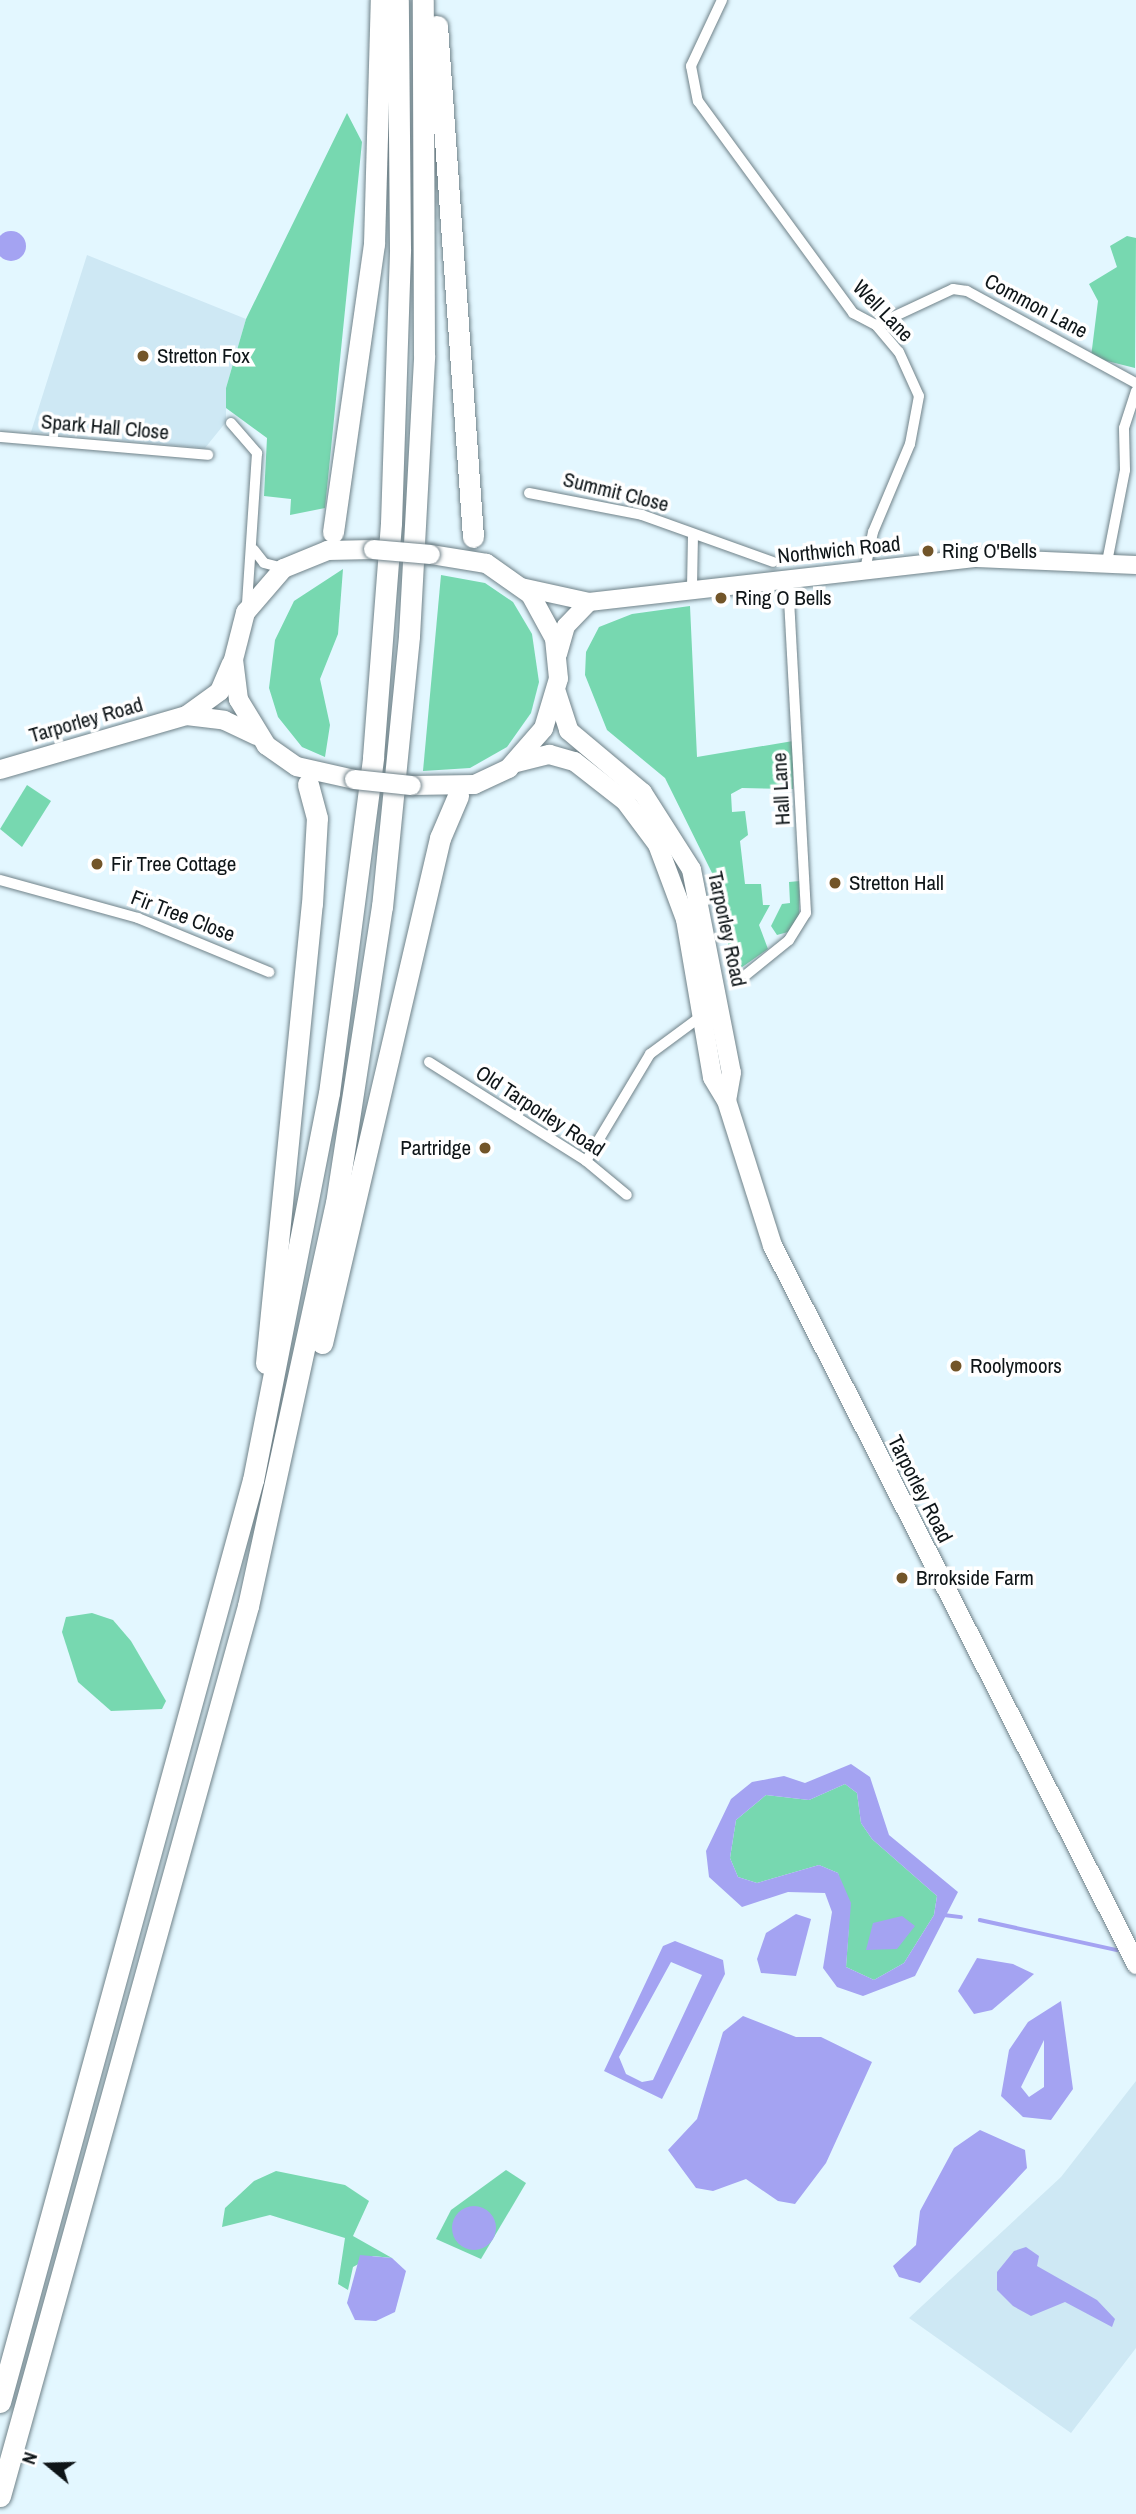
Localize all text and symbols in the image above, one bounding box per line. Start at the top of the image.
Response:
street label: Common Lane [980,268,1092,344]
street label: Well Lane [847,275,919,347]
place label: Stretton Fox [157,343,250,369]
marker: Stretton Fox [135,348,151,364]
street label: Spark Hall Close [40,409,170,445]
street label: Summit Close [560,467,672,517]
street label: Northwich Road [776,531,902,569]
place label: Ring O'Bells [942,538,1037,564]
marker: Ring O'Bells [920,543,936,559]
place label: Ring O Bells [735,585,832,611]
marker: Ring O Bells [713,590,729,606]
street label: Tarporley Road [26,692,146,748]
street label: Hall Lane [767,752,795,826]
place label: Fir Tree Cottage [111,851,237,877]
marker: Fir Tree Cottage [89,856,105,872]
street label: Tarporley Road [703,869,751,989]
place label: Stretton Hall [849,870,944,896]
marker: Stretton Hall [827,875,843,891]
street label: Fir Tree Close [127,885,239,947]
street label: Old Tarporley Road [471,1060,609,1162]
place label: Partridge [400,1135,471,1161]
marker: Partridge [477,1140,493,1156]
place label: Roolymoors [970,1353,1062,1379]
marker: Roolymoors [948,1358,964,1374]
street label: Tarporley Road [882,1431,958,1547]
place label: Brrokside Farm [916,1565,1034,1591]
marker: Brrokside Farm [894,1570,910,1586]
north arrow [14,2430,84,2500]
text: N [15,2449,43,2468]

